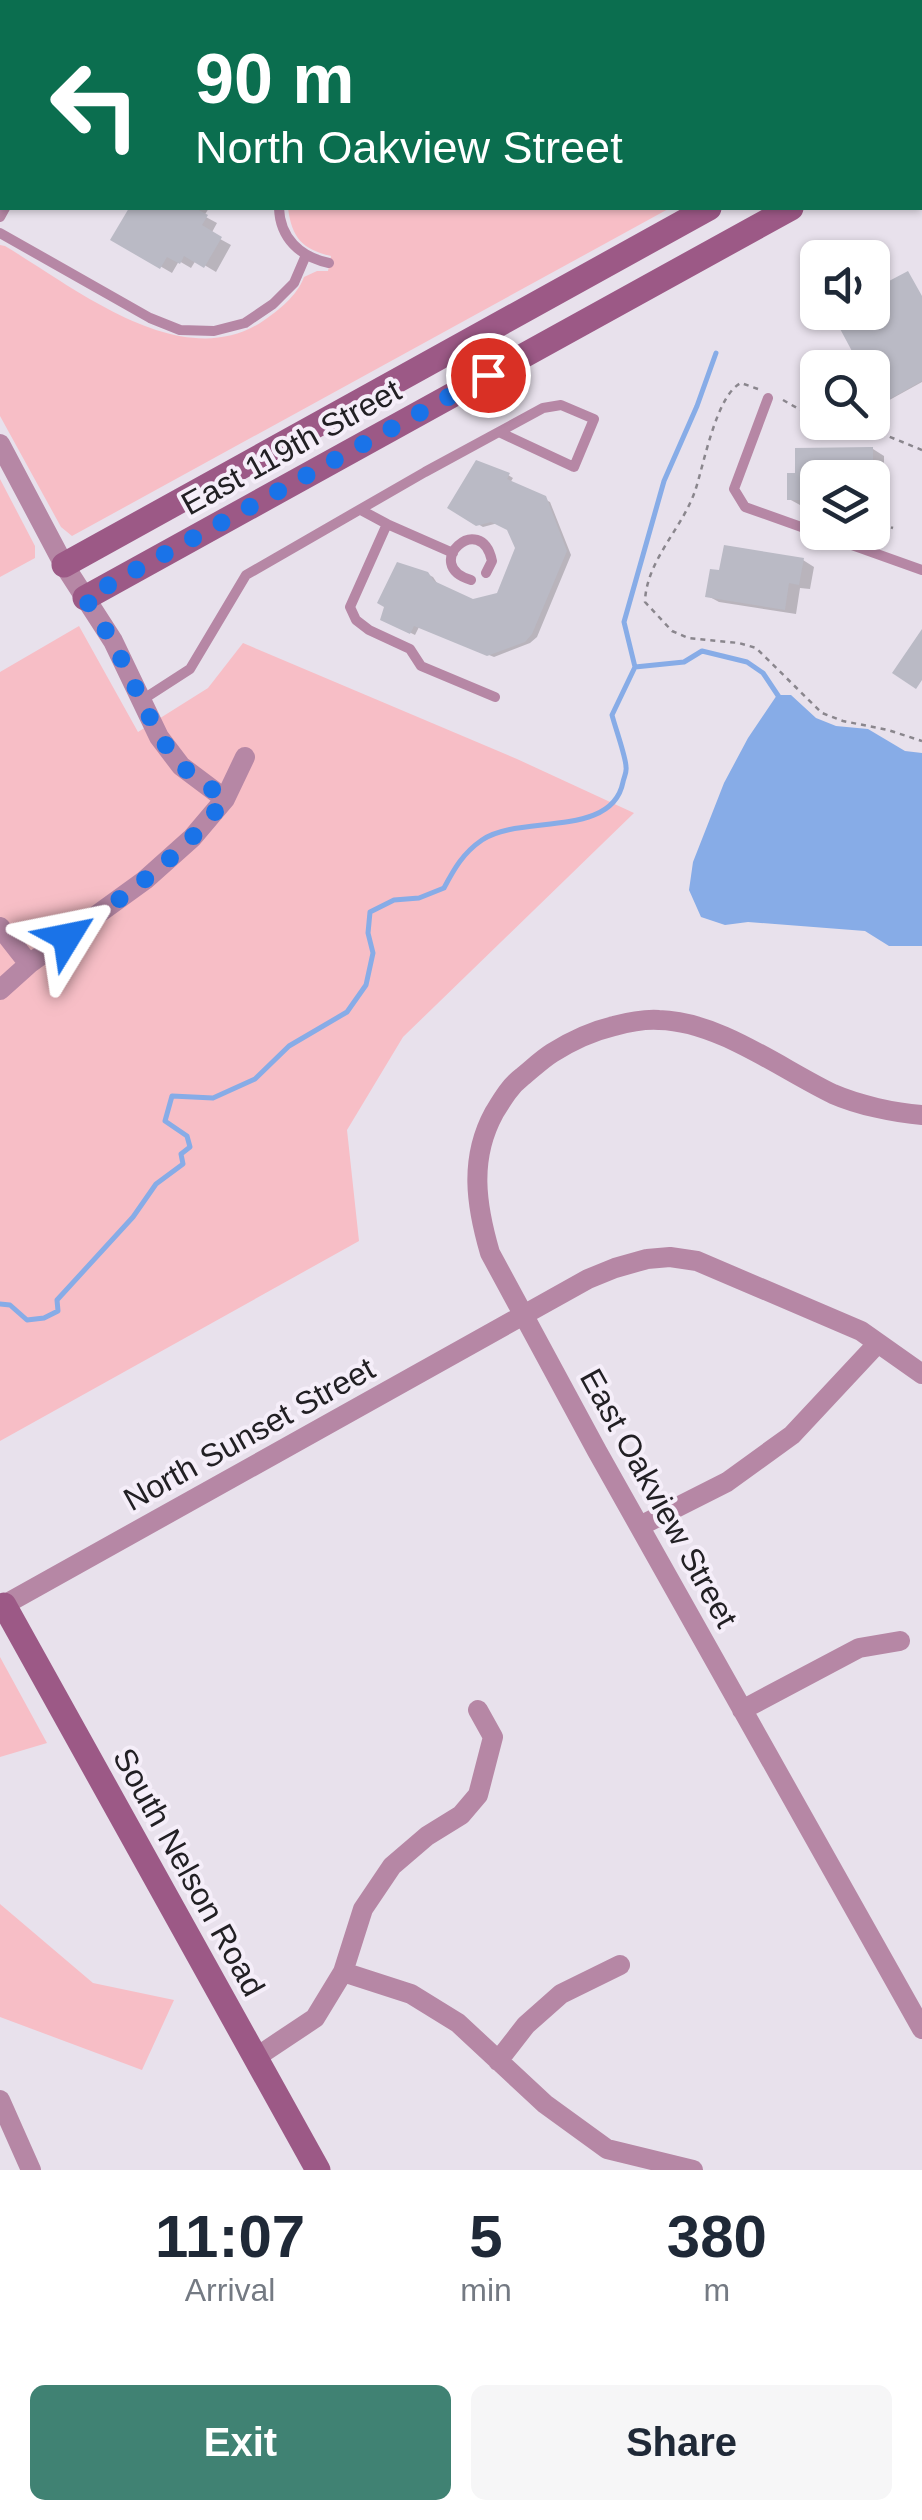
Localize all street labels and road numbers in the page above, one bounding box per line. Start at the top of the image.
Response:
street label: East 119th Street [175,372,407,522]
street label: North Sunset Street [117,1350,381,1518]
street label: East Oakview Street [573,1363,745,1634]
street label: South Nelson Road [106,1742,272,2002]

